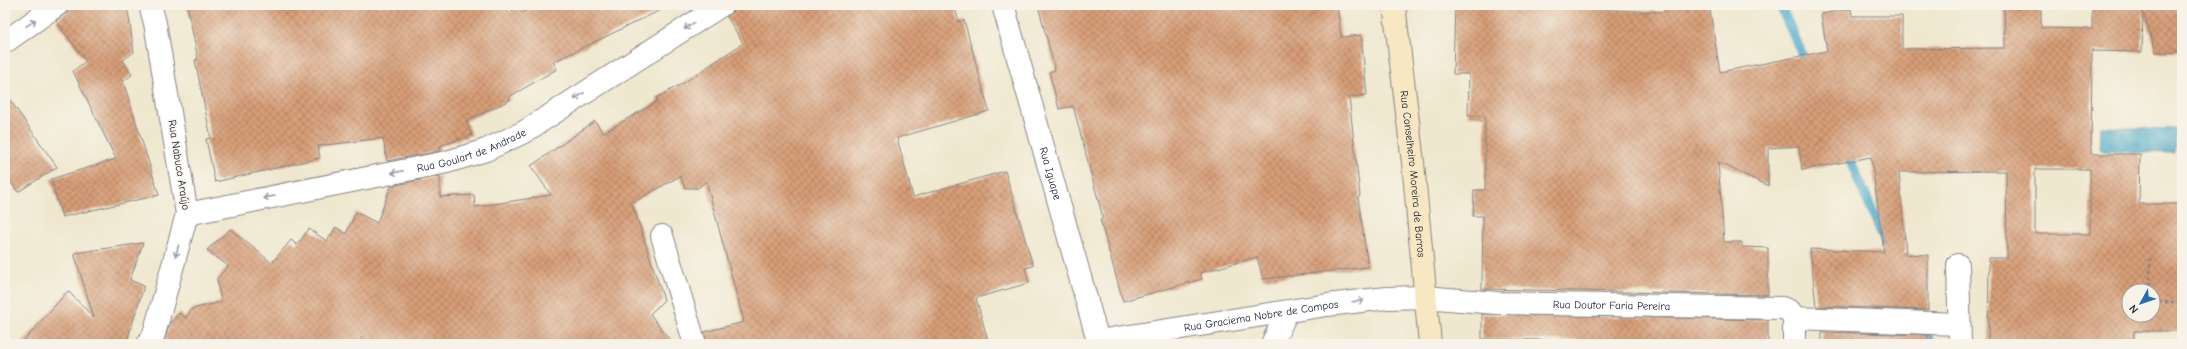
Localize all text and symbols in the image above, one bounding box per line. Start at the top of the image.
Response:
one-way arrow [25,19,36,27]
one-way arrow [684,22,695,30]
street label: Rua Conselheiro Moreira de Barros [1398,90,1428,258]
one-way arrow [574,92,585,101]
street label: Rua Nabuco Araújo [165,119,193,211]
street label: Rua Goulart de Andrade [416,125,529,174]
street label: Rua Iguape [1037,145,1064,202]
one-way arrow [391,168,404,176]
one-way arrow [263,194,276,202]
one-way arrow [173,244,180,257]
north arrow [2121,283,2161,323]
street label: Rua Graciema Nobre de Campos [1183,297,1339,334]
street label: Rua Doutor Faria Pereira [1553,297,1670,313]
one-way arrow [1351,298,1364,305]
text: N [2126,302,2141,316]

